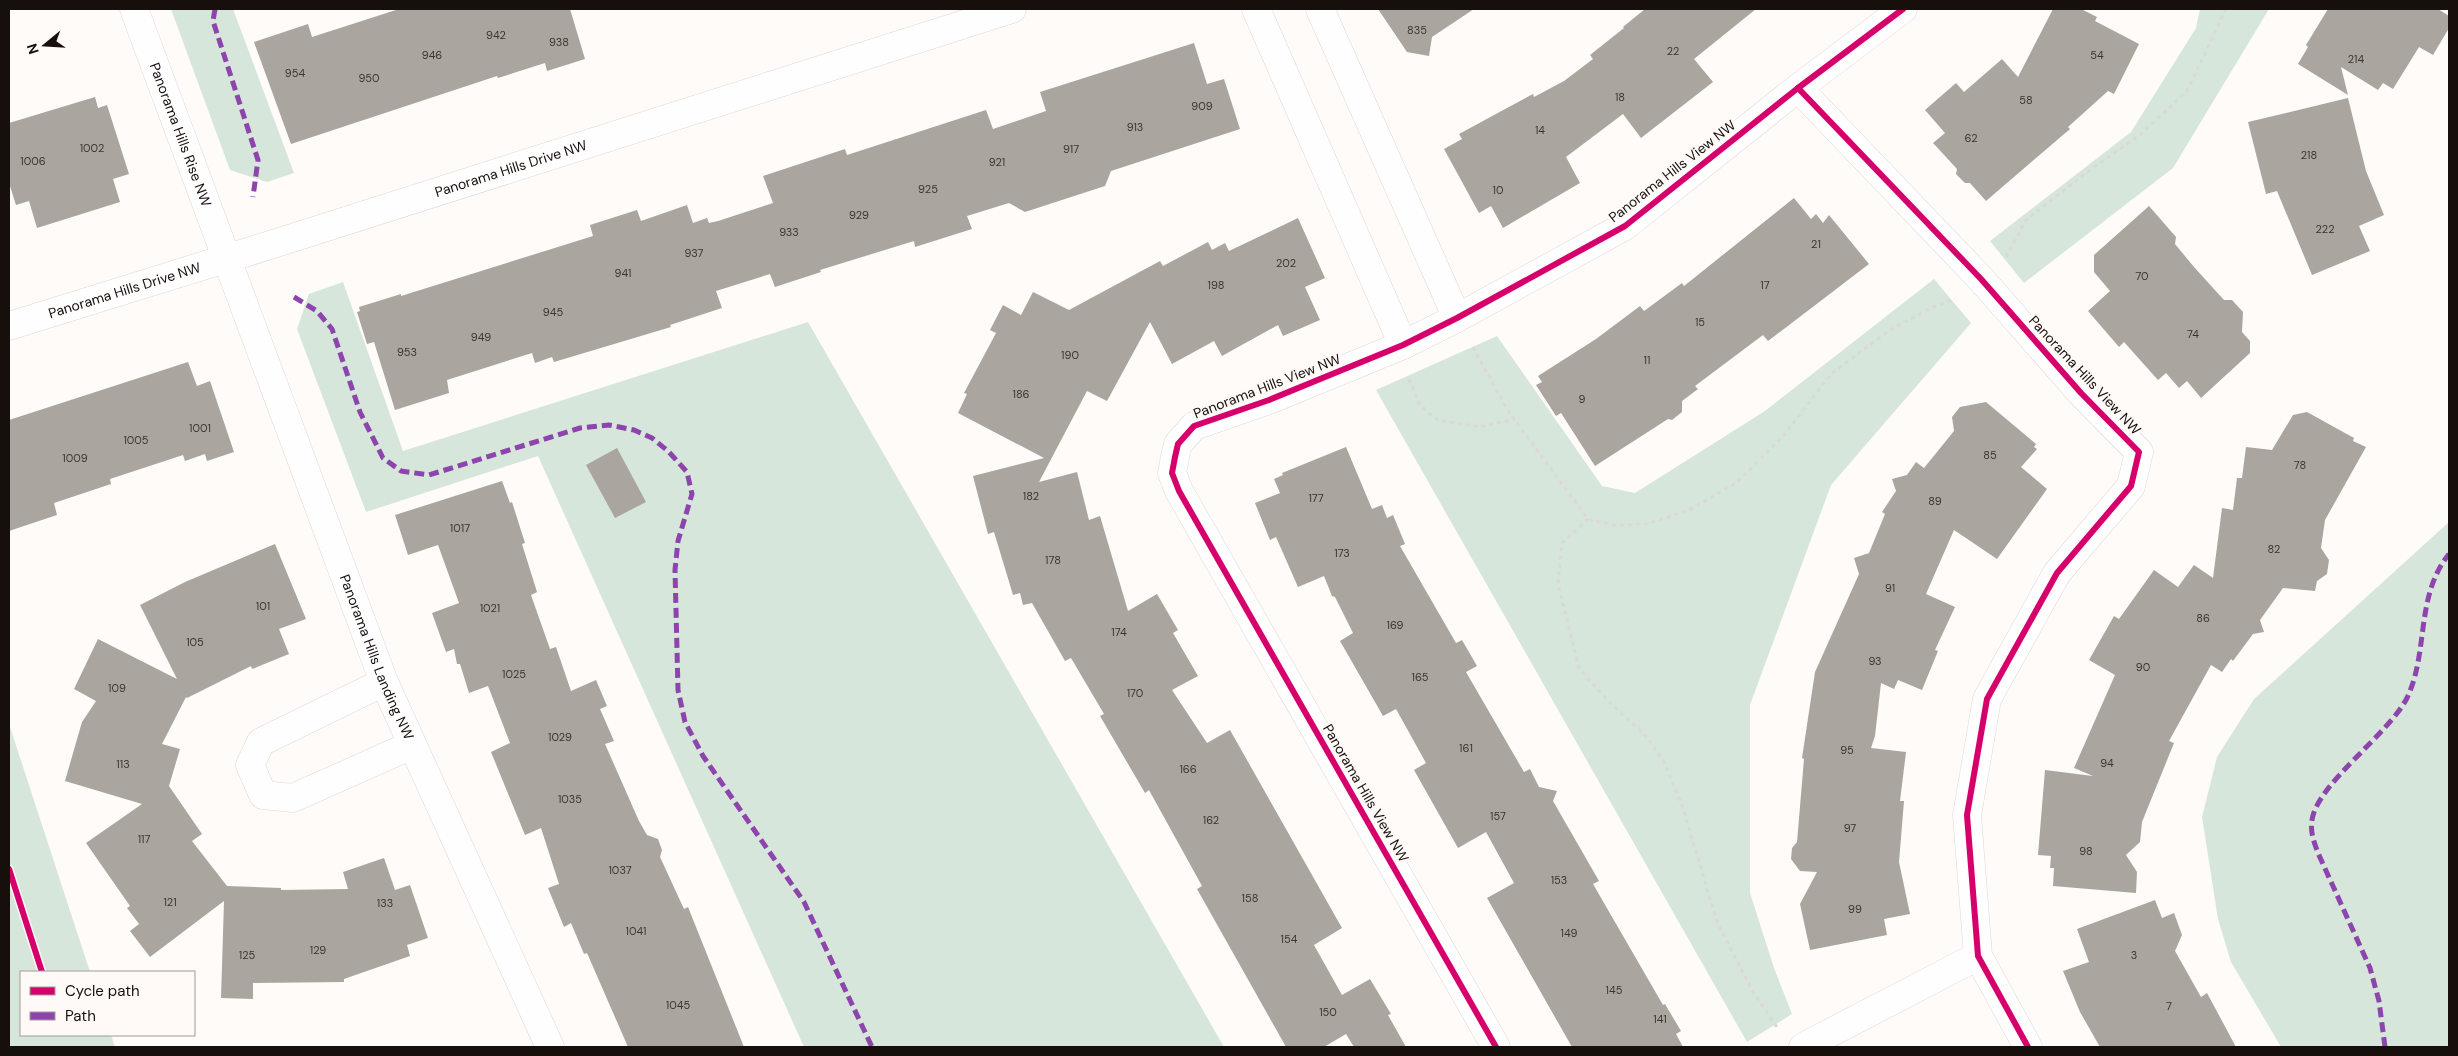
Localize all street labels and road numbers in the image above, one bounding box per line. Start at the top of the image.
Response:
street label: Panorama Hills Rise NW [146,60,216,209]
street label: Panorama Hills View NW [1605,116,1739,226]
street label: Panorama Hills Drive NW [433,136,590,201]
street label: Panorama Hills Drive NW [46,258,203,322]
street label: Panorama Hills View NW [2025,312,2145,439]
street label: Panorama Hills View NW [1191,349,1344,422]
street label: Panorama Hills Landing NW [336,572,418,743]
street label: Panorama Hills View NW [1319,721,1413,866]

